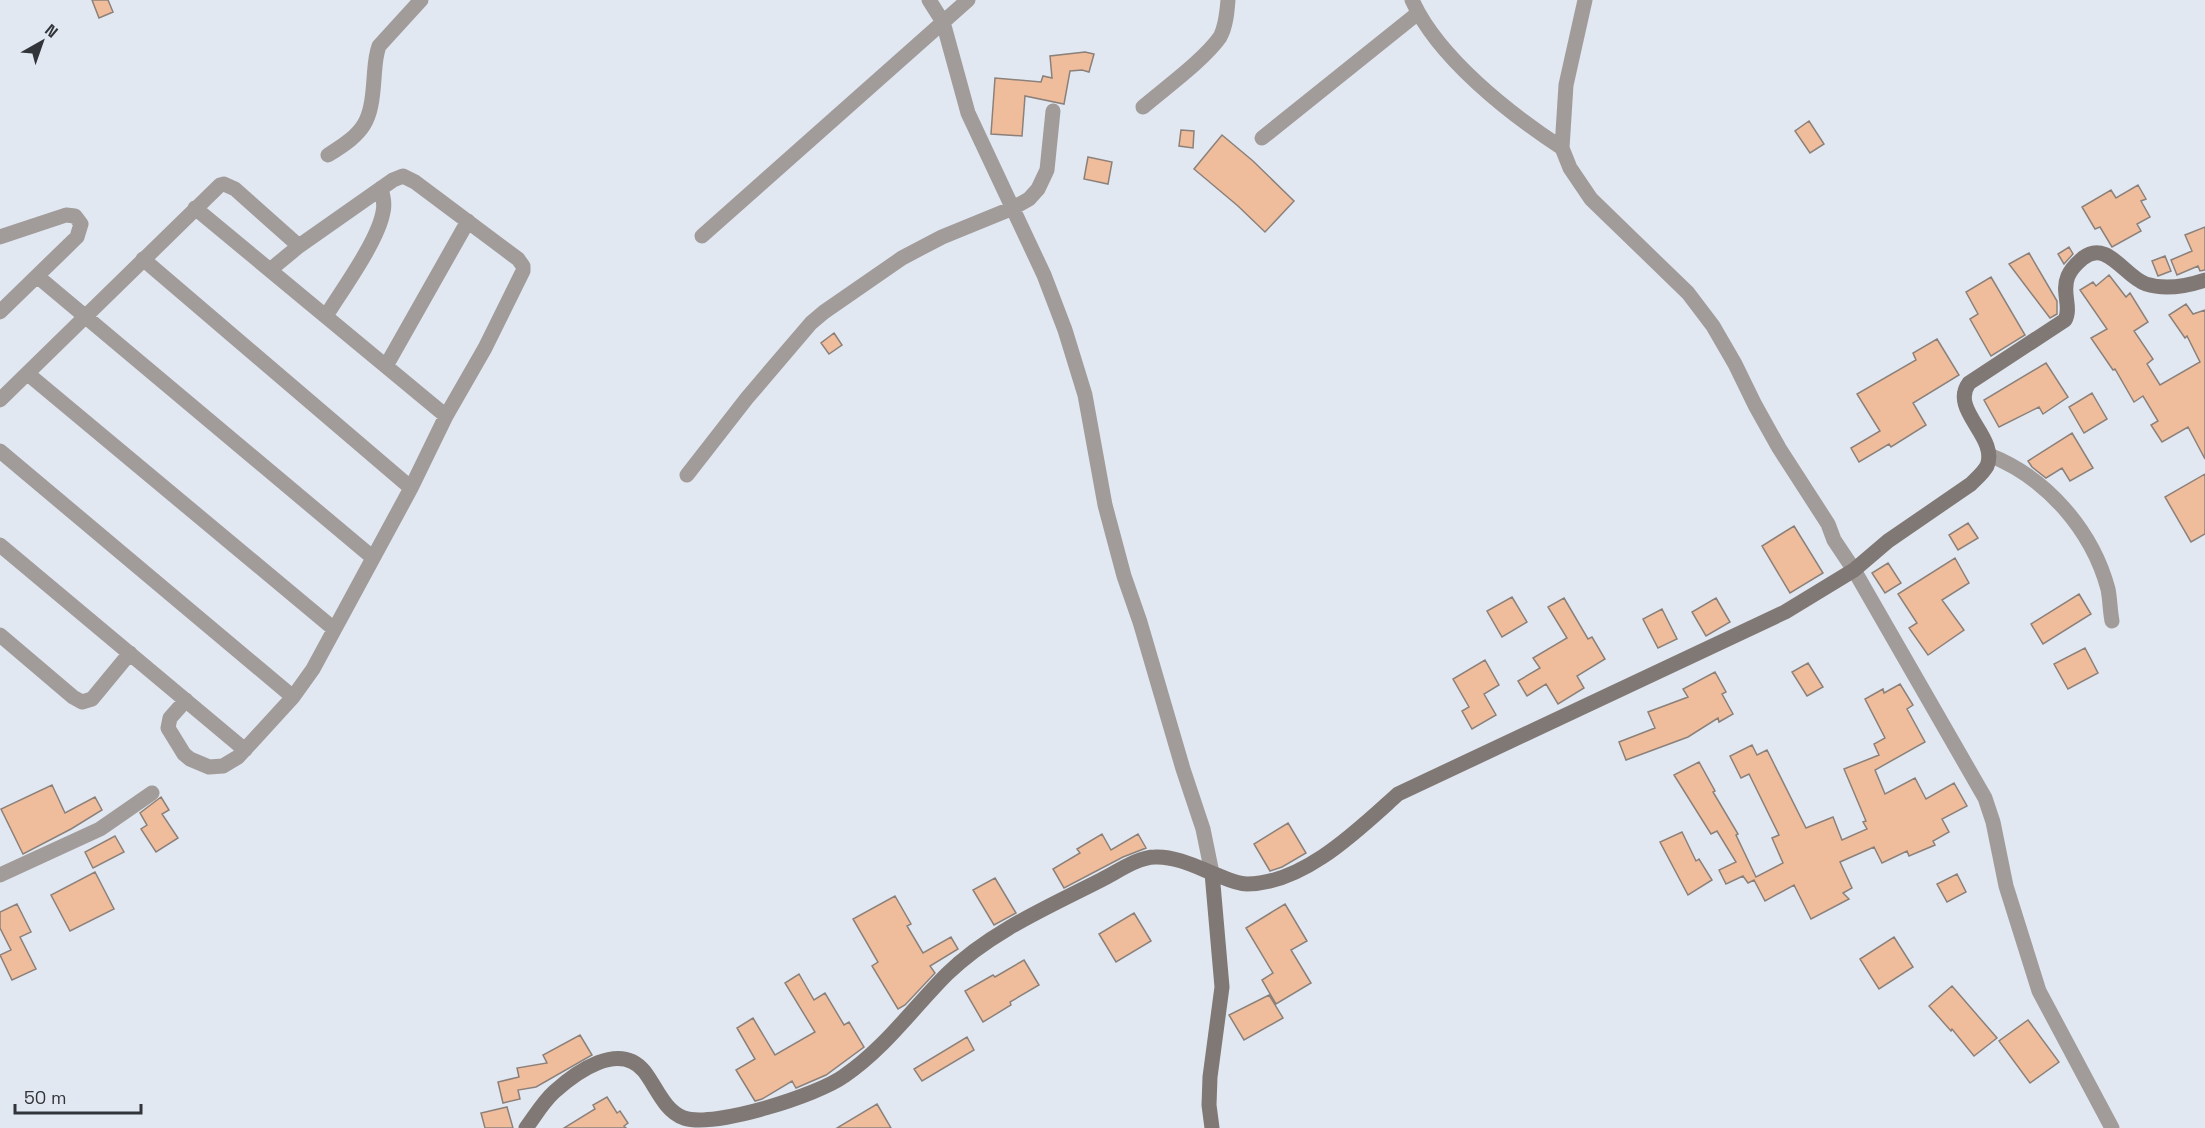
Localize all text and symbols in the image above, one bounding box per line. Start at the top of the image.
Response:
north arrow [12,12,72,72]
text: N [40,19,62,42]
scale bar [15,1077,141,1115]
text: 50 m [24,1086,66,1109]

